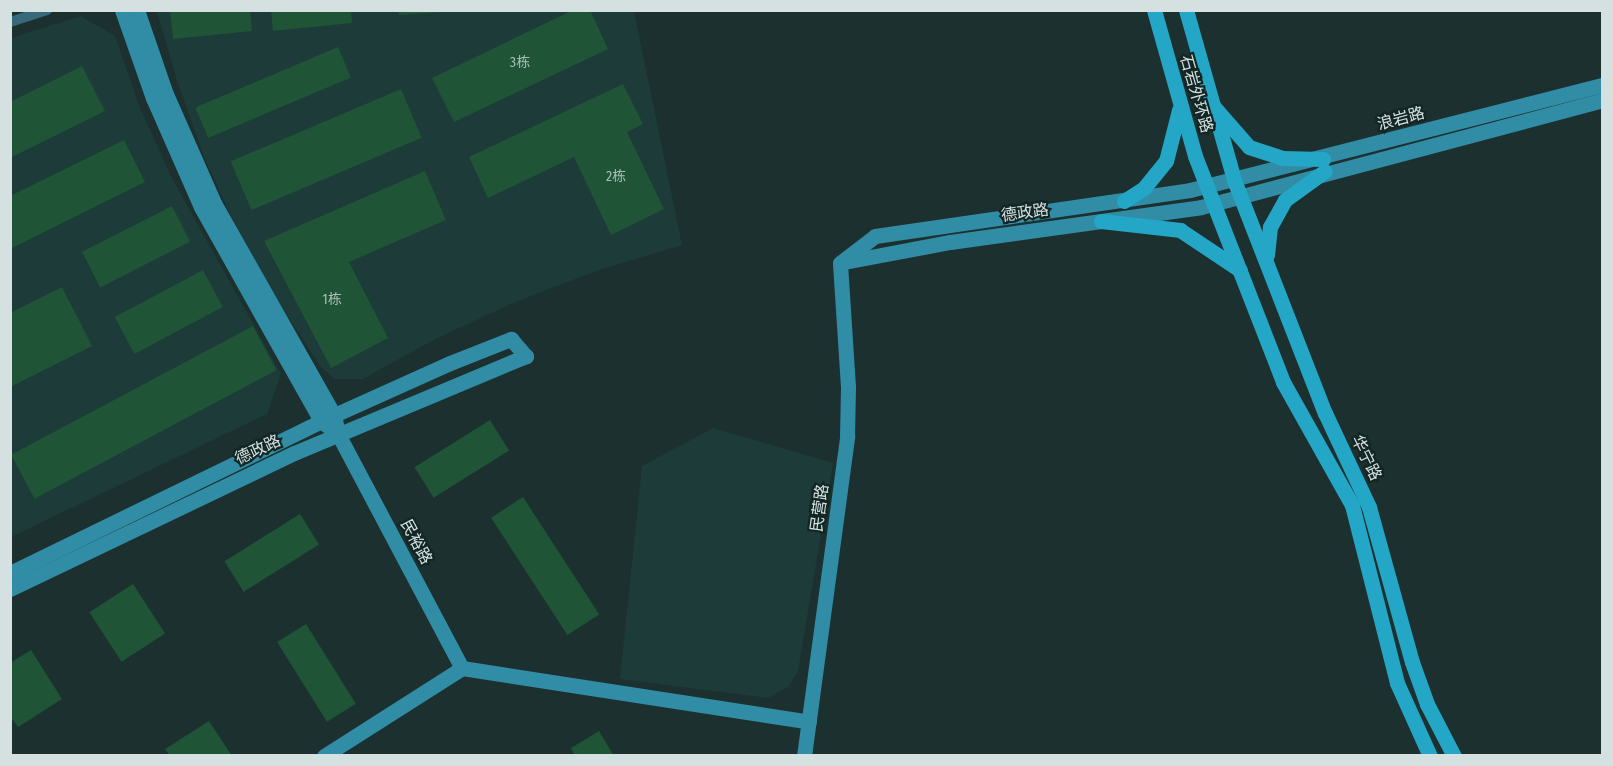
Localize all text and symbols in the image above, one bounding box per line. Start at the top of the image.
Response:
street label: 石岩外环路 [1176,53,1216,135]
house number: 3栋 [510,55,530,71]
street label: 浪岩路 [1375,104,1427,134]
house number: 2栋 [606,169,626,185]
street label: 德政路 [1000,200,1050,226]
house number: 1栋 [322,292,342,308]
street label: 德政路 [232,431,284,469]
street label: 华宁路 [1347,432,1385,484]
street label: 民营路 [807,483,833,533]
street label: 民裕路 [396,516,436,568]

